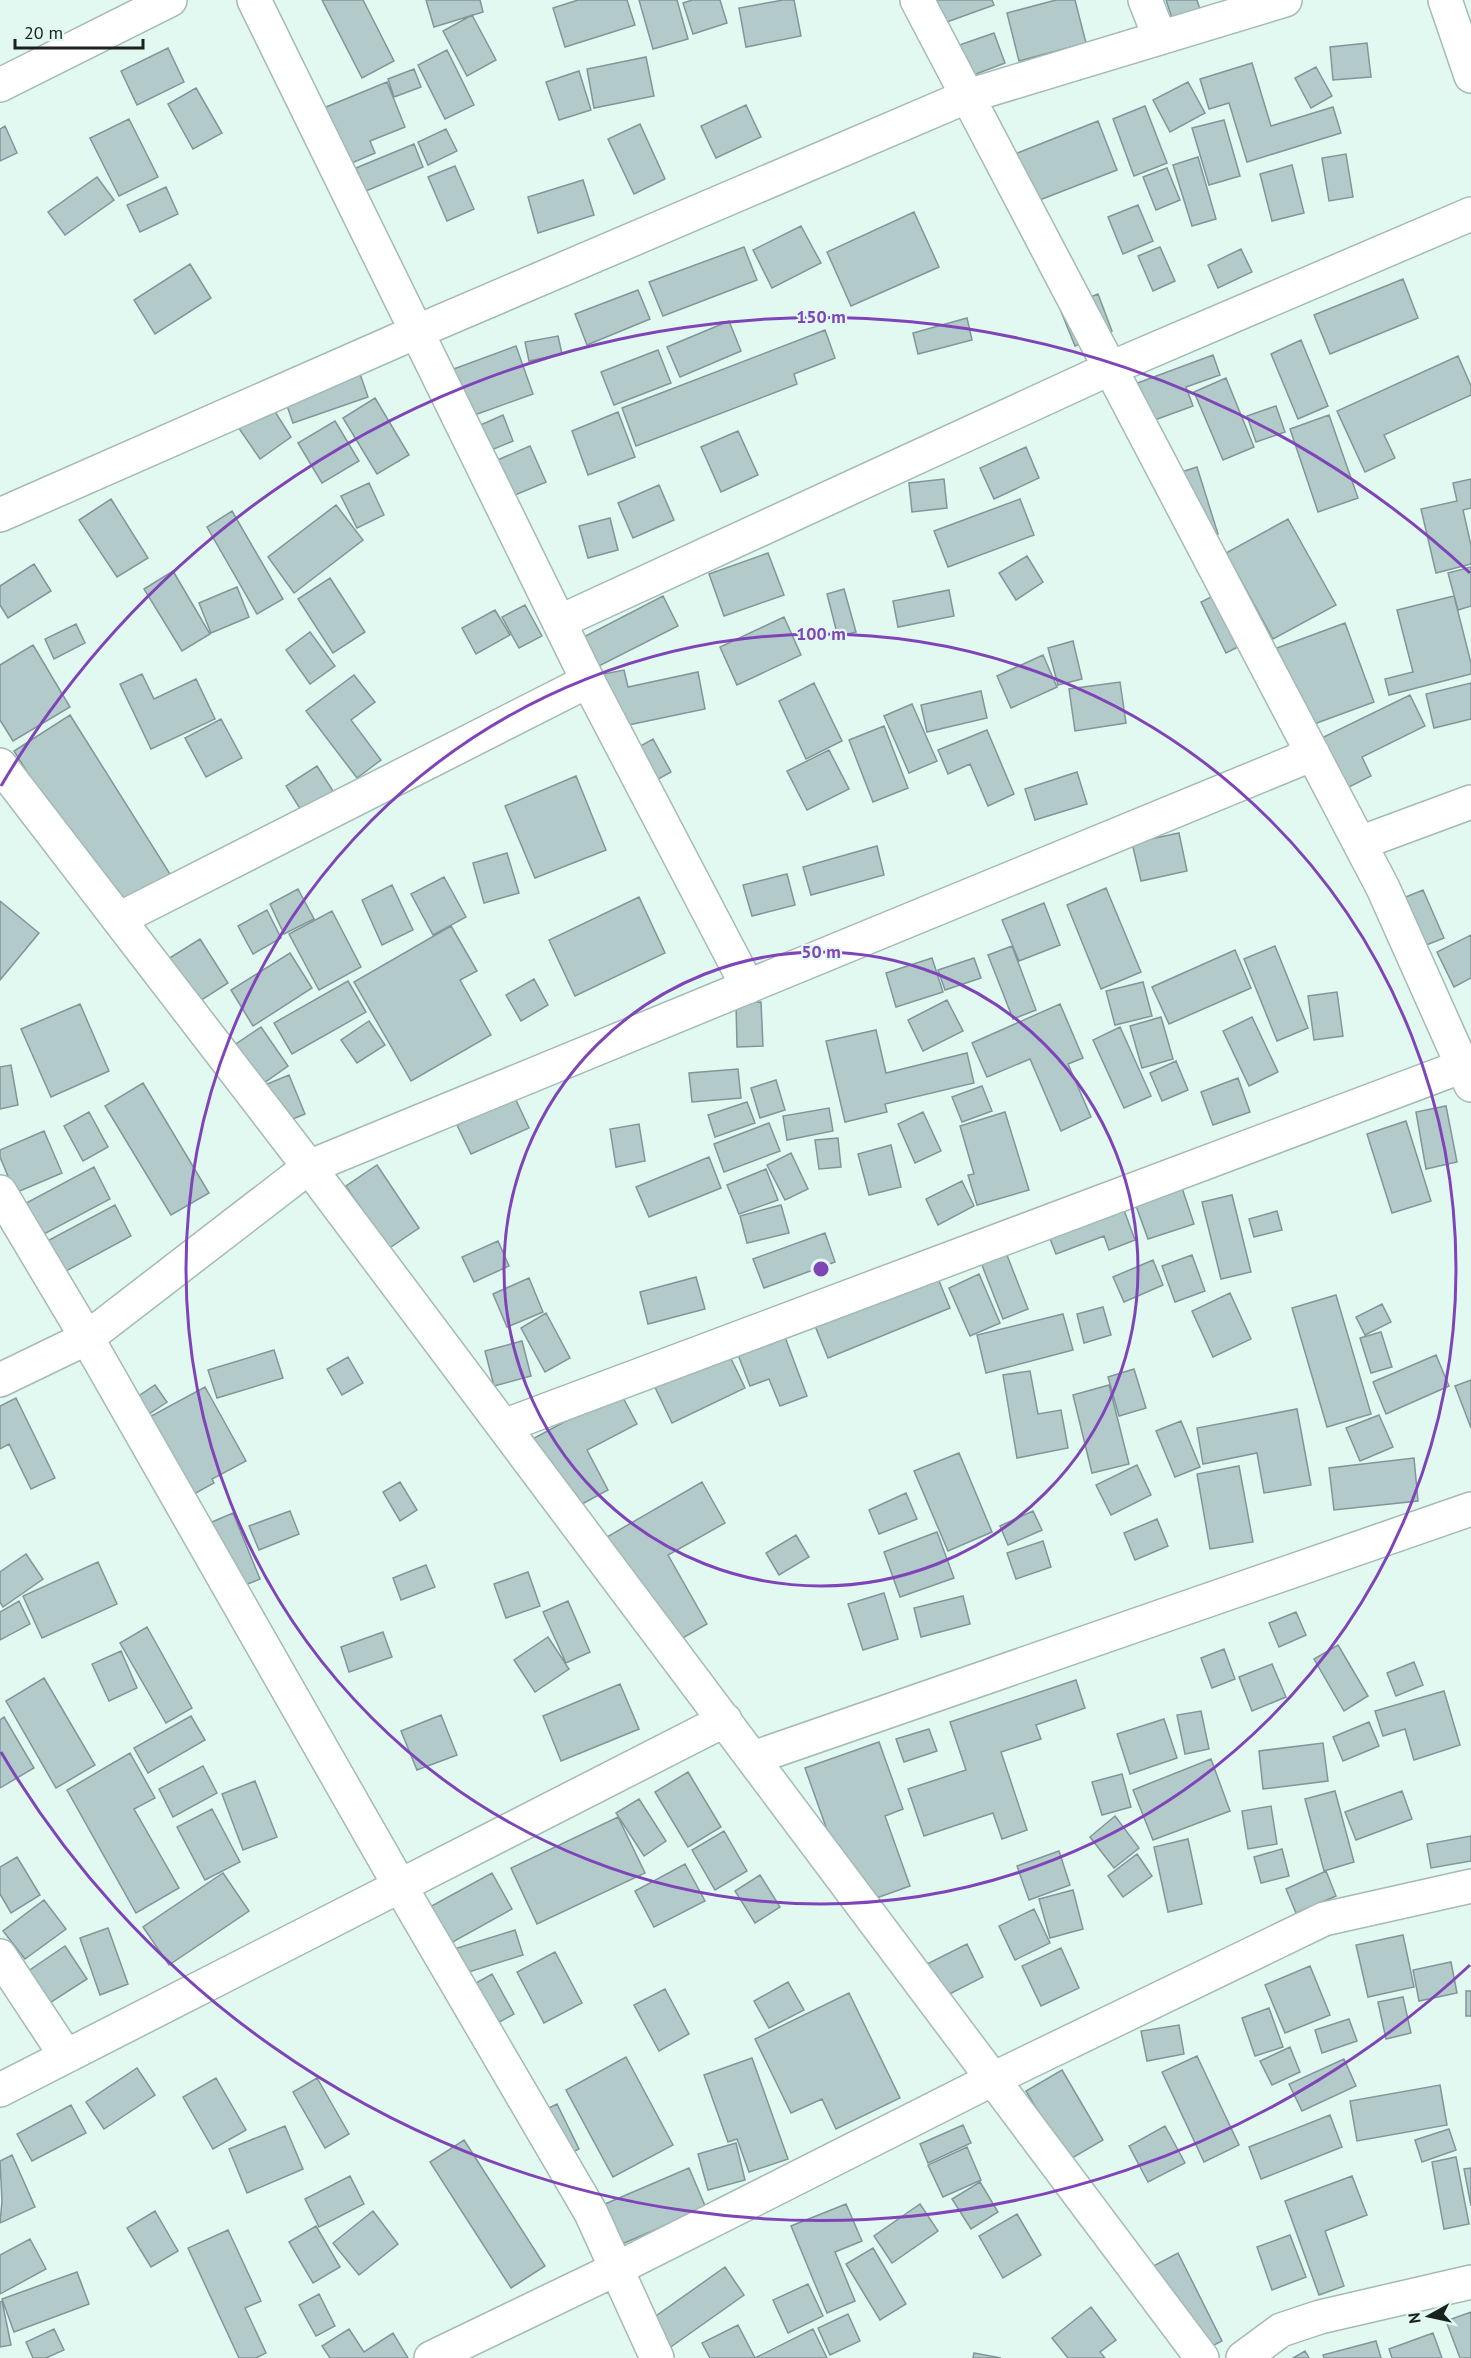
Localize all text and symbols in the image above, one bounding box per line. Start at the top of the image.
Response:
scale bar [15,12,142,50]
text: 20 m [24,21,63,44]
text: 150 m [796,305,846,328]
text: 100 m [796,622,846,645]
text: 50 m [801,940,841,963]
centre of rings [811,1259,831,1279]
north arrow [1399,2286,1459,2346]
text: N [1404,2311,1425,2325]

